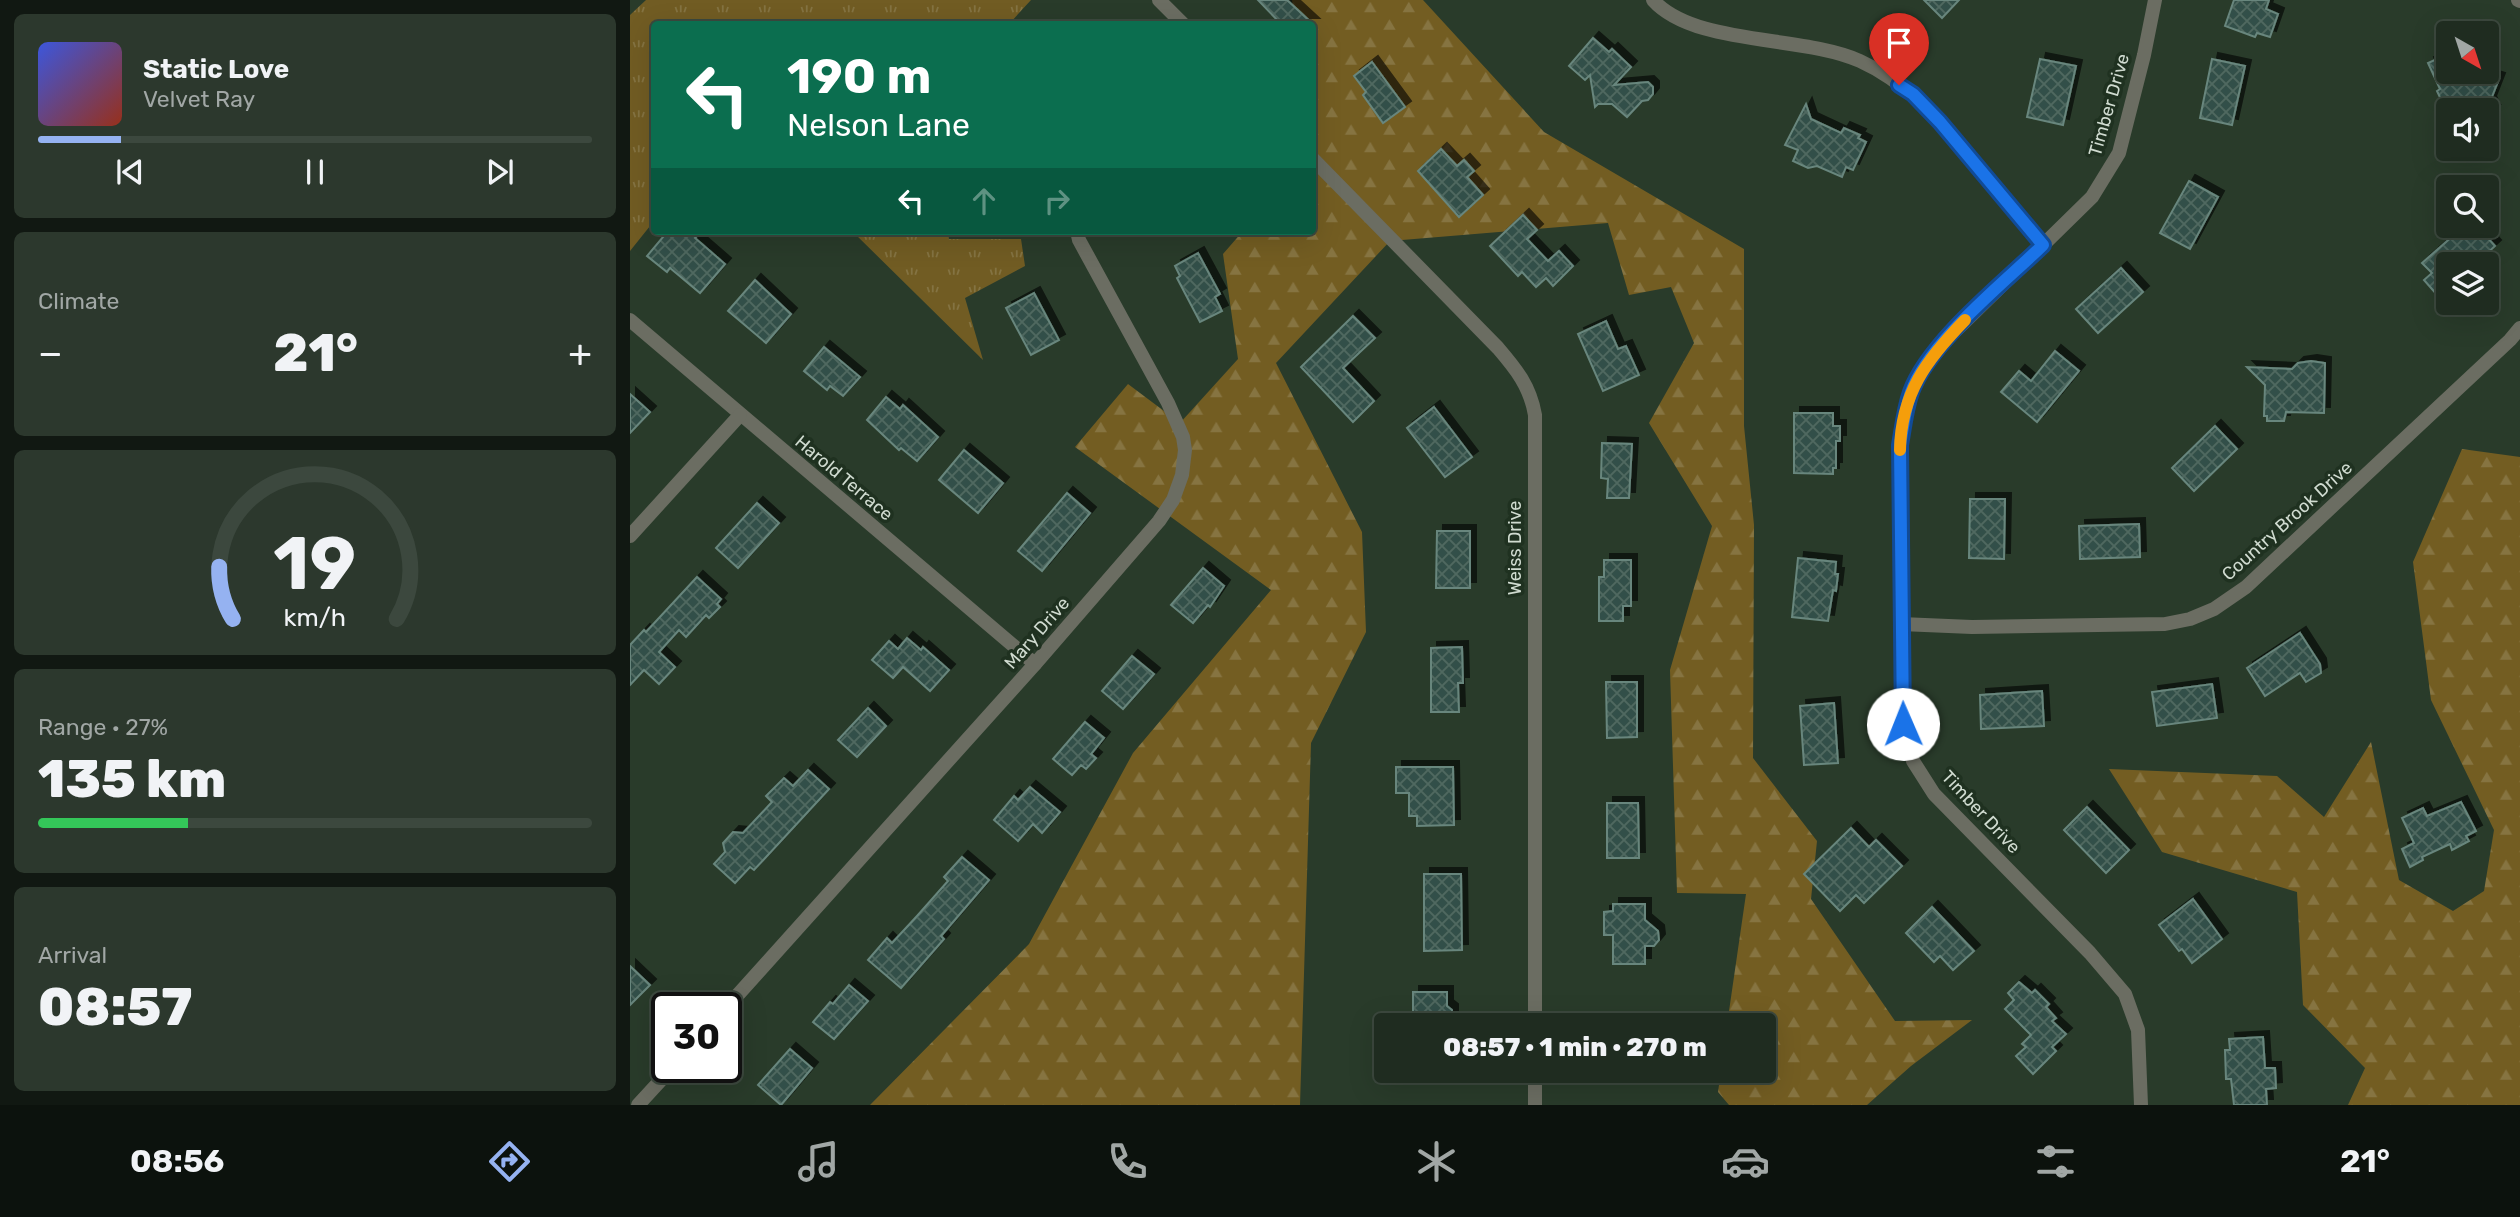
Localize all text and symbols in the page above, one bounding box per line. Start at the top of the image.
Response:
pin [1869,13,1929,85]
north arrow [2436,21,2499,84]
map controls [2436,21,2499,315]
icon: arrive [1880,24,1918,62]
text: 190 m [787,47,931,105]
icon: left [672,49,763,140]
street label: Timber Drive [2084,51,2134,159]
text: Static Love [143,54,289,85]
text: Velvet Ray [143,85,255,113]
button: sound [2436,98,2499,161]
text: Nelson Lane [787,106,970,144]
icon: previous [111,153,149,191]
icon: pause [296,153,334,191]
icon: next [481,153,519,191]
button: search [2436,175,2499,238]
icon: left [892,182,930,220]
icon: ahead [965,182,1003,220]
icon: right [1038,182,1076,220]
button: layers [2436,252,2499,315]
text: Climate [38,287,119,315]
text: 21° [273,322,358,384]
text: − [38,330,63,376]
text: + [568,330,592,376]
street label: Harold Terrace [791,431,897,525]
street label: Country Brook Drive [2217,457,2357,585]
street label: Weiss Drive [1504,501,1526,595]
text: 19 [274,521,356,607]
street label: Mary Drive [1000,592,1074,674]
text: km/h [284,602,346,631]
position arrow [1866,687,1940,761]
text: Range · 27% [38,713,168,741]
text: 135 km [38,748,226,810]
street label: Timber Drive [1937,766,2025,858]
text: Arrival [38,941,107,969]
text: 08:57 [38,976,192,1038]
speed limit sign: 30 [651,992,742,1083]
text: 08:57 · 1 min · 270 m [1443,1032,1707,1063]
icon: directions [485,1137,534,1186]
icon: music [794,1137,843,1186]
icon: phone [1103,1137,1152,1186]
icon: climate [1412,1137,1461,1186]
icon: car [1721,1137,1770,1186]
icon: filters [2031,1137,2080,1186]
text: 08:56 [130,1142,224,1180]
text: 21° [2340,1142,2390,1180]

